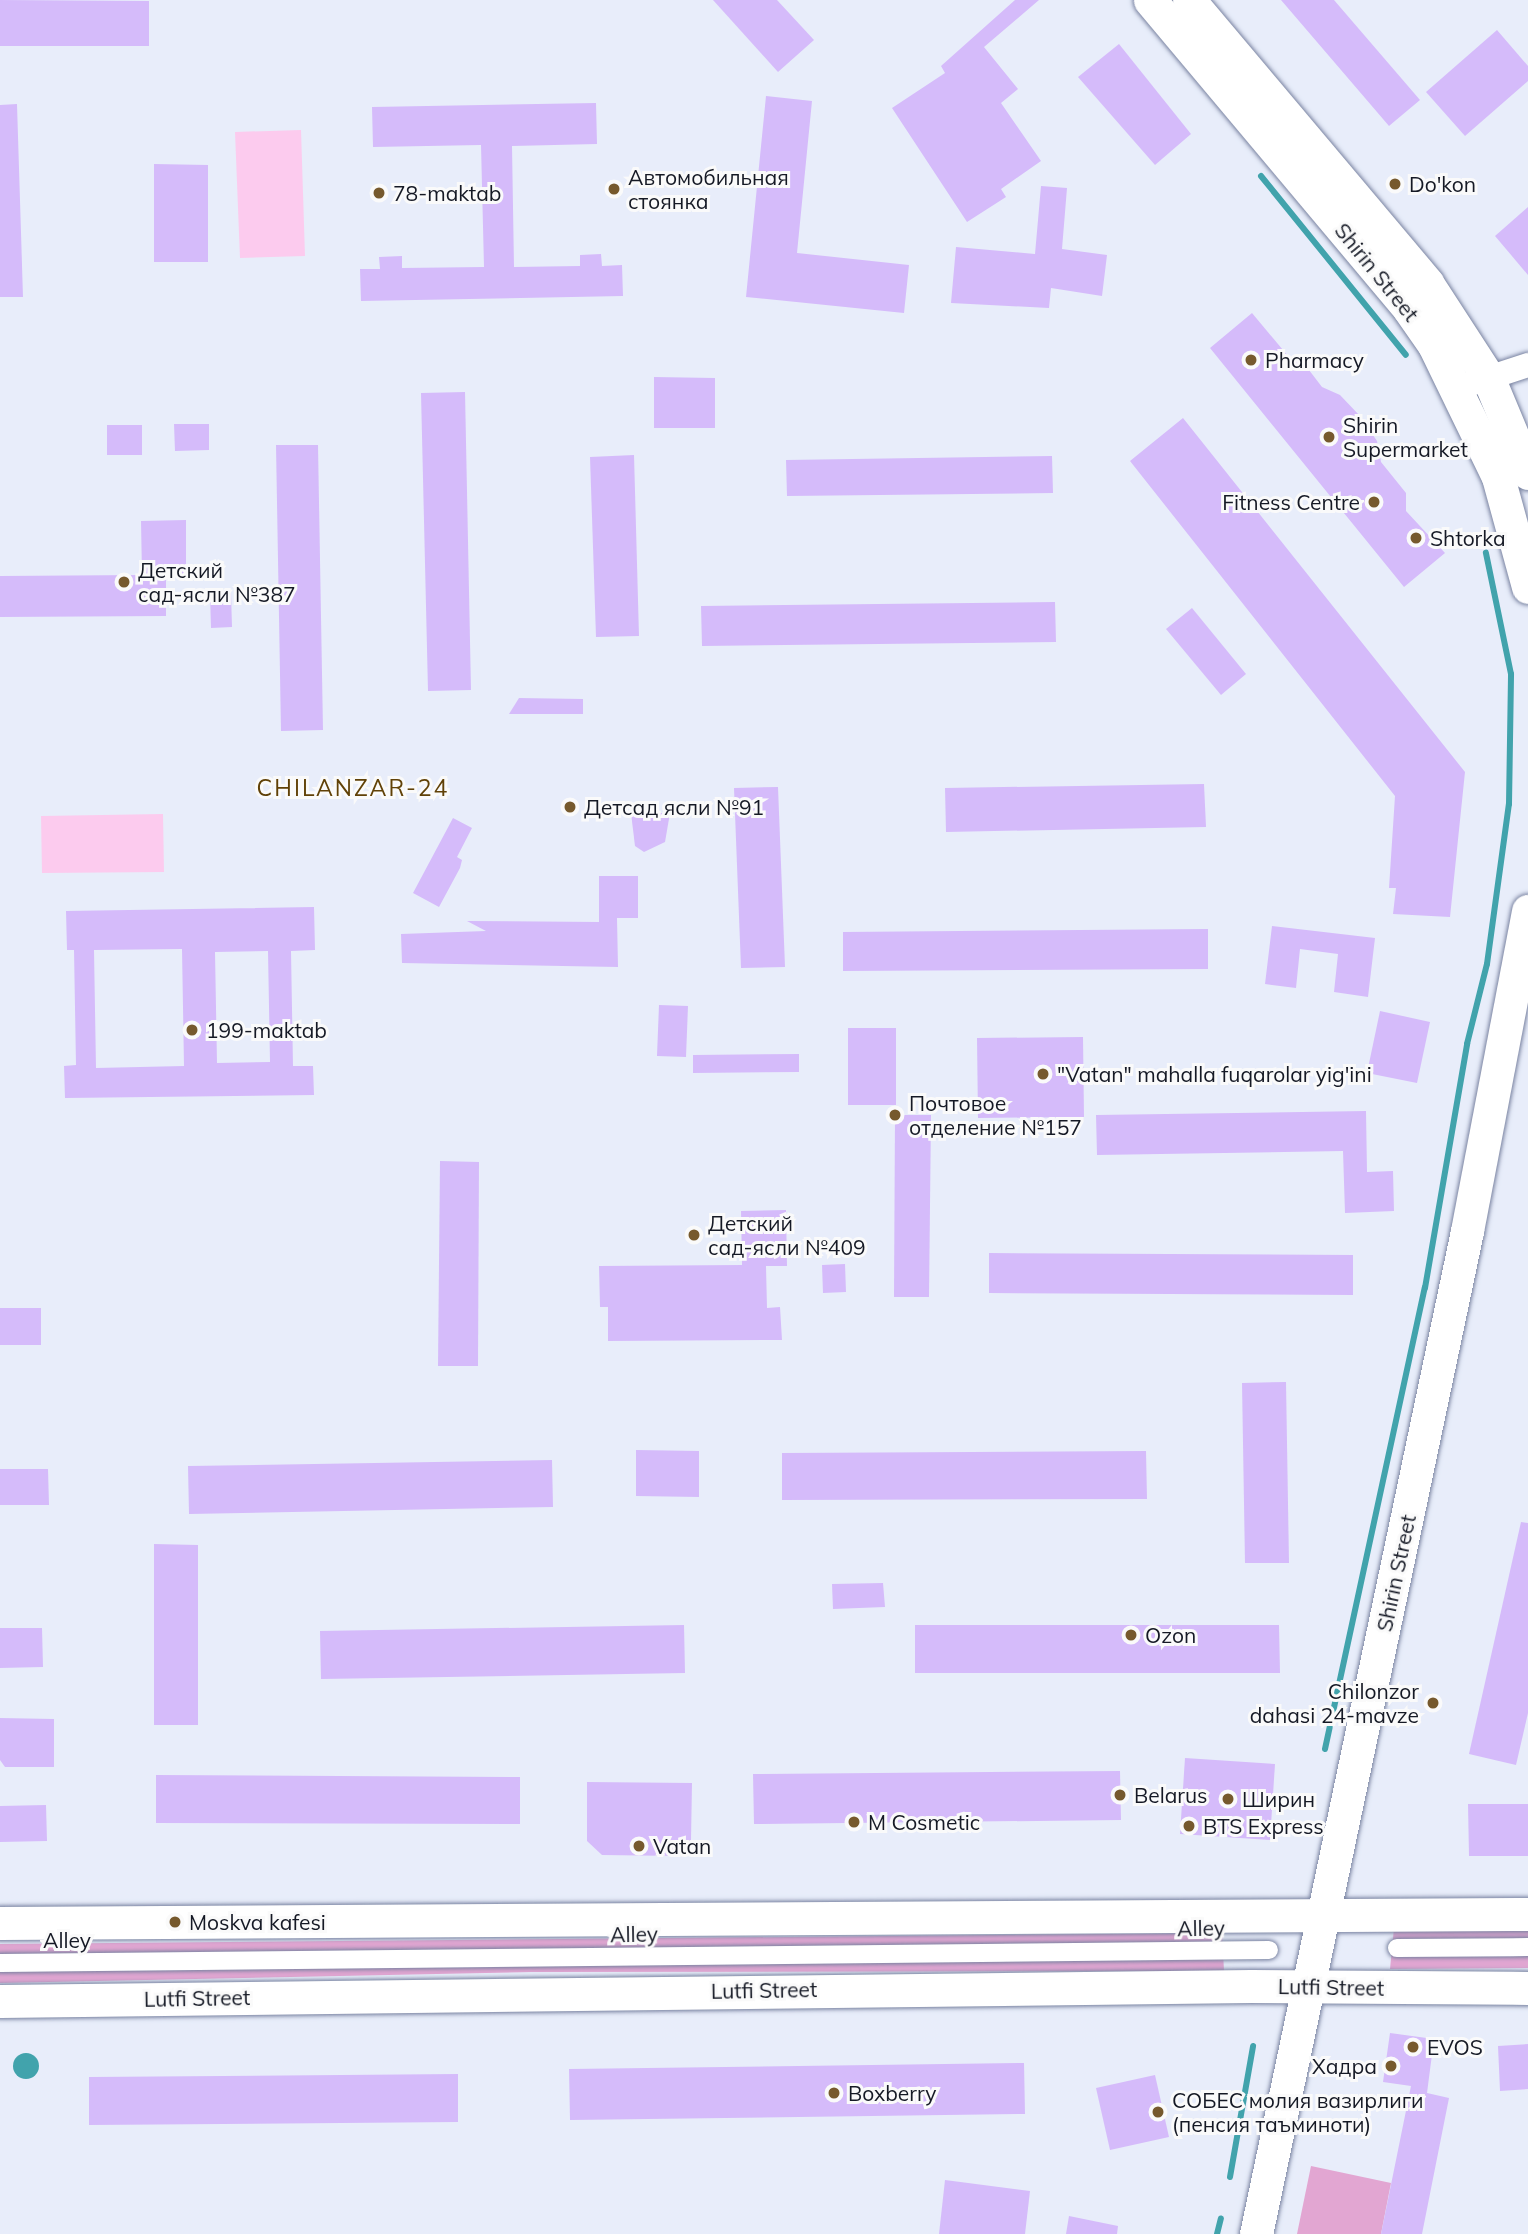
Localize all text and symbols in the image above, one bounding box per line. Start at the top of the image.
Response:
place label: Автомобильная стоянка [628,164,789,214]
place label: Do'kon [1409,171,1476,197]
marker: Do'kon [1387,176,1403,192]
place label: 78-maktab [393,180,501,206]
marker: Автомобильная стоянка [606,181,622,197]
marker: 78-maktab [371,185,387,201]
street label: Shirin Street [1330,218,1424,326]
place label: Pharmacy [1265,347,1364,373]
marker: Pharmacy [1243,352,1259,368]
place label: Shirin Supermarket [1343,412,1468,462]
marker: Shirin Supermarket [1321,429,1337,445]
place label: Fitness Centre [1222,489,1360,515]
marker: Fitness Centre [1366,494,1382,510]
place label: Shtorka [1430,525,1506,551]
marker: Shtorka [1408,530,1424,546]
place label: Детский сад-ясли №387 [138,557,296,607]
marker: Детский сад-ясли №387 [116,574,132,590]
district label: CHILANZAR-24 [258,774,448,802]
place label: Детсад ясли №91 [584,794,764,820]
marker: Детсад ясли №91 [562,799,578,815]
place label: 199-maktab [206,1017,327,1043]
marker: 199-maktab [184,1022,200,1038]
place label: "Vatan" mahalla fuqarolar yig'ini [1057,1061,1372,1087]
marker: "Vatan" mahalla fuqarolar yig'ini [1035,1066,1051,1082]
place label: Почтовое отделение №157 [909,1090,1082,1140]
marker: Почтовое отделение №157 [887,1107,903,1123]
place label: Детский сад-ясли №409 [708,1210,866,1260]
marker: Детский сад-ясли №409 [686,1227,702,1243]
street label: Shirin Street [1371,1512,1421,1634]
place label: Ozon [1145,1622,1196,1648]
marker: Ozon [1123,1627,1139,1643]
place label: Chilonzor dahasi 24-mavze [1250,1678,1419,1728]
marker: Chilonzor dahasi 24-mavze [1425,1695,1441,1711]
place label: Belarus [1134,1782,1207,1808]
place label: Ширин [1242,1786,1315,1812]
marker: Belarus [1112,1787,1128,1803]
marker: Ширин [1220,1791,1236,1807]
place label: M Cosmetic [868,1809,980,1835]
place label: BTS Express [1203,1813,1324,1839]
marker: M Cosmetic [846,1814,862,1830]
marker: BTS Express [1181,1818,1197,1834]
place label: Vatan [653,1833,711,1859]
marker: Vatan [631,1838,647,1854]
place label: Moskva kafesi [189,1909,326,1935]
marker: Moskva kafesi [167,1914,183,1930]
street label: Alley [1177,1915,1225,1941]
street label: Alley [610,1921,658,1947]
street label: Alley [43,1927,91,1953]
street label: Lutfi Street [1278,1973,1384,2001]
street label: Lutfi Street [711,1976,817,2004]
street label: Lutfi Street [144,1984,250,2012]
place label: EVOS [1427,2034,1483,2060]
marker: EVOS [1405,2039,1421,2055]
place label: Хадра [1312,2053,1377,2079]
marker: Хадра [1383,2058,1399,2074]
place label: Boxberry [848,2080,936,2106]
marker: Boxberry [826,2085,842,2101]
place label: СОБЕС молия вазирлиги (пенсия таъминоти) [1172,2087,1424,2137]
marker: СОБЕС молия вазирлиги (пенсия таъминоти) [1150,2104,1166,2120]

